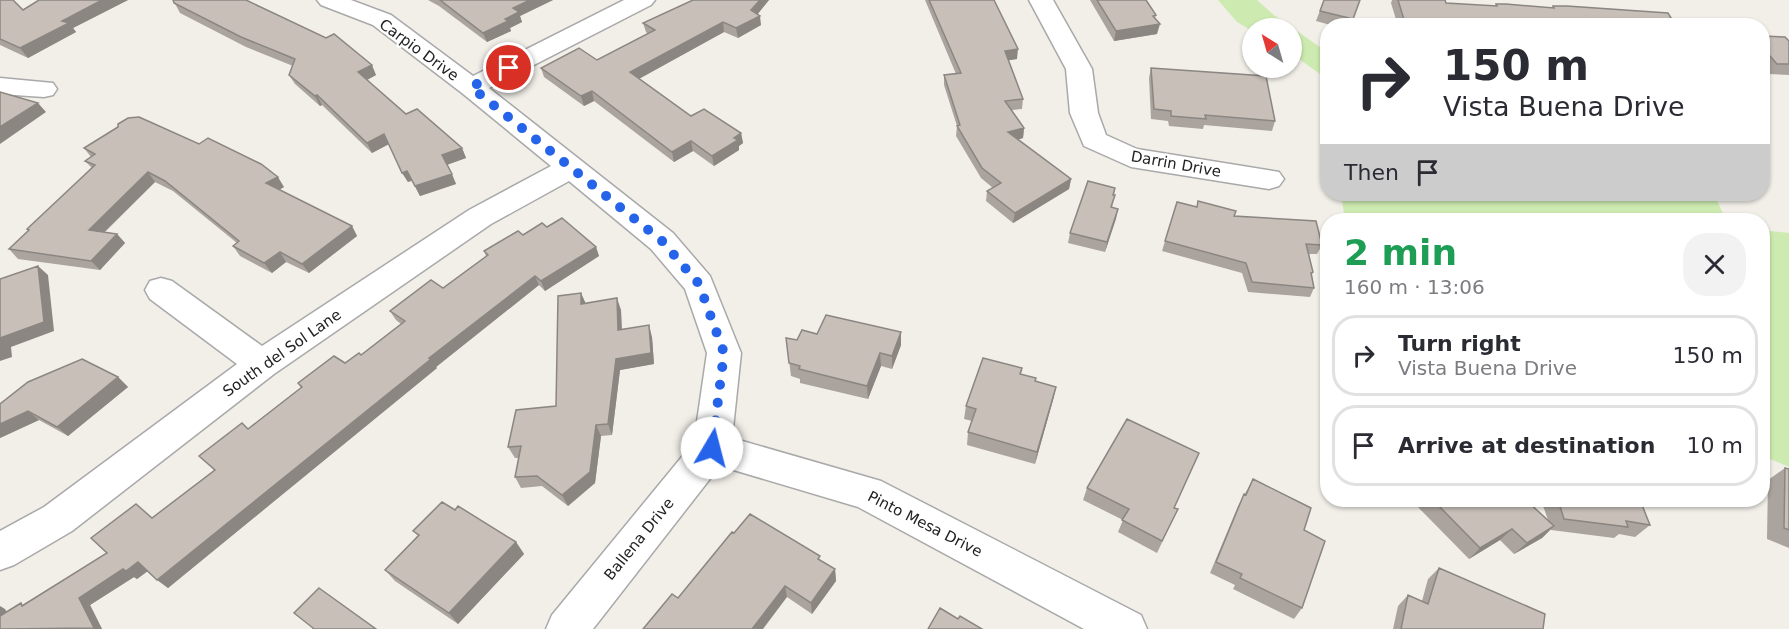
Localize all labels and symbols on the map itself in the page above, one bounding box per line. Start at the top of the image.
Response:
street label: Carpio Drive [376,15,462,85]
north arrow [1242,18,1302,78]
pin [483,42,534,93]
street label: Darrin Drive [1130,147,1222,181]
street label: South del Sol Lane [220,305,344,401]
position arrow [680,416,744,480]
street label: Pinto Mesa Drive [865,487,985,561]
street label: Ballena Drive [600,494,678,584]

